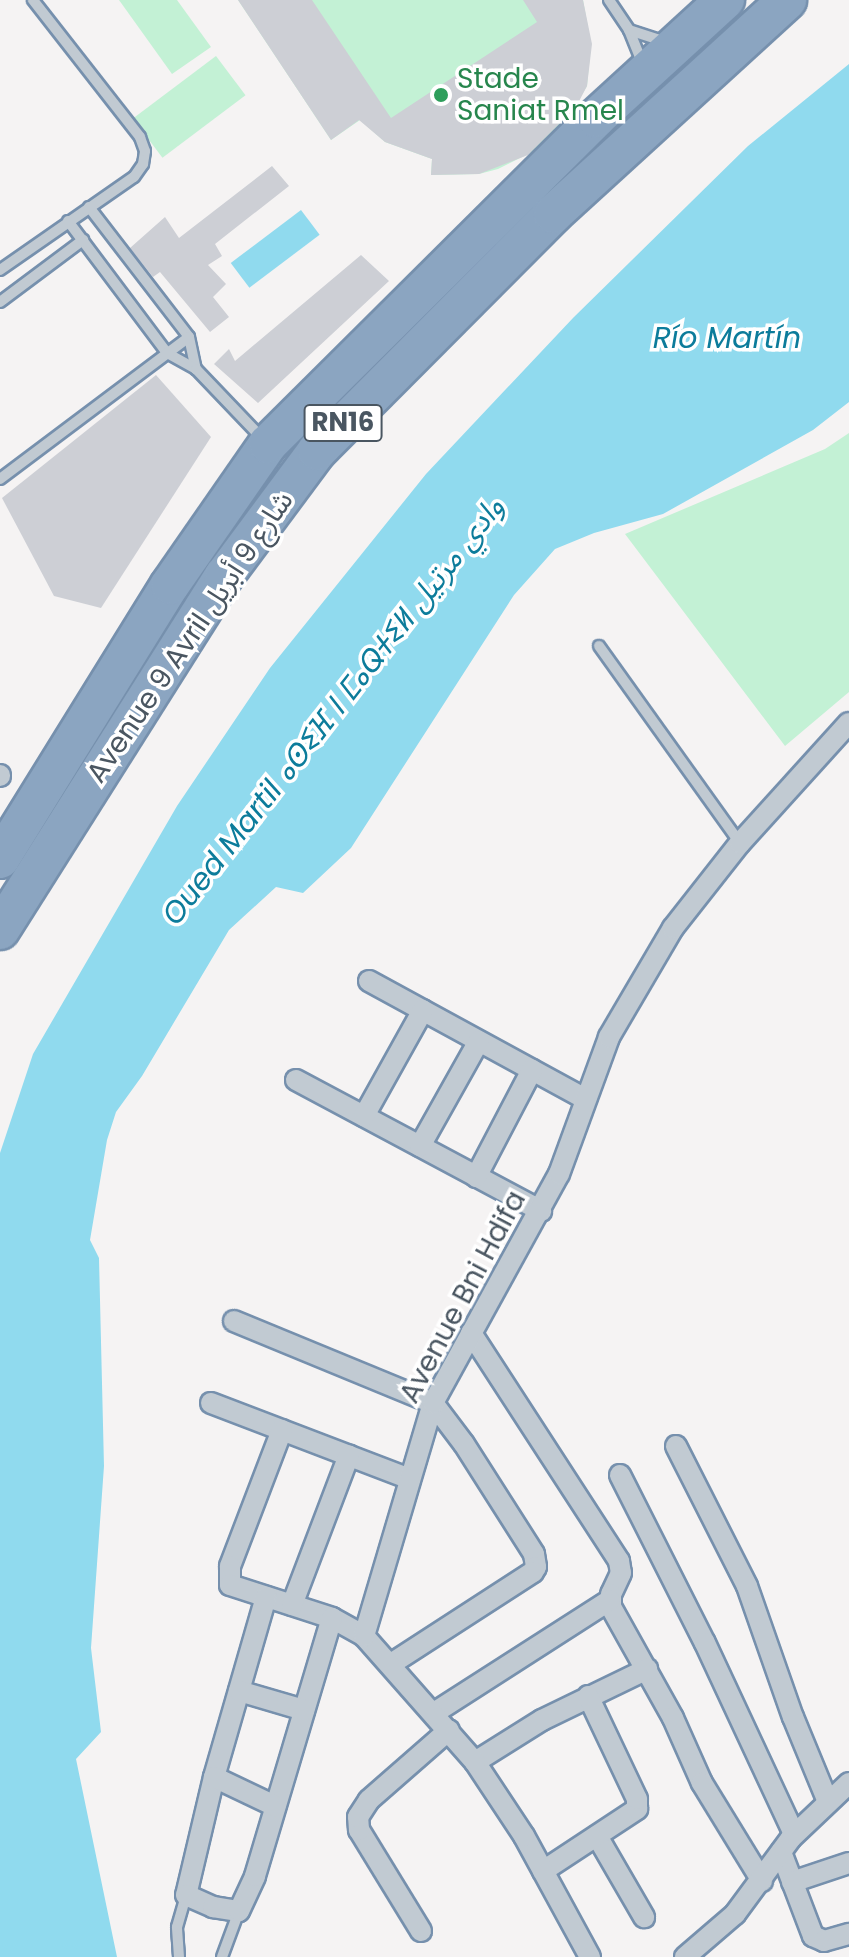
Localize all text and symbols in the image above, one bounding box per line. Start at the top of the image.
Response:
place label: Stade Saniat Rmel [457,62,624,128]
marker: Stade Saniat Rmel [432,86,450,104]
water label: Río Martín [653,320,801,356]
road number: RN16 [303,401,383,445]
street label: Avenue 9 Avril شارع 9 أبريل [80,485,300,789]
water label: Oued Martil ⴰⵙⵉⴼ ⵏ ⵎⴰⵕⵜⵉⵍ وادي مرتيل [155,490,511,932]
street label: Avenue Bni Hdifa [393,1185,533,1409]

